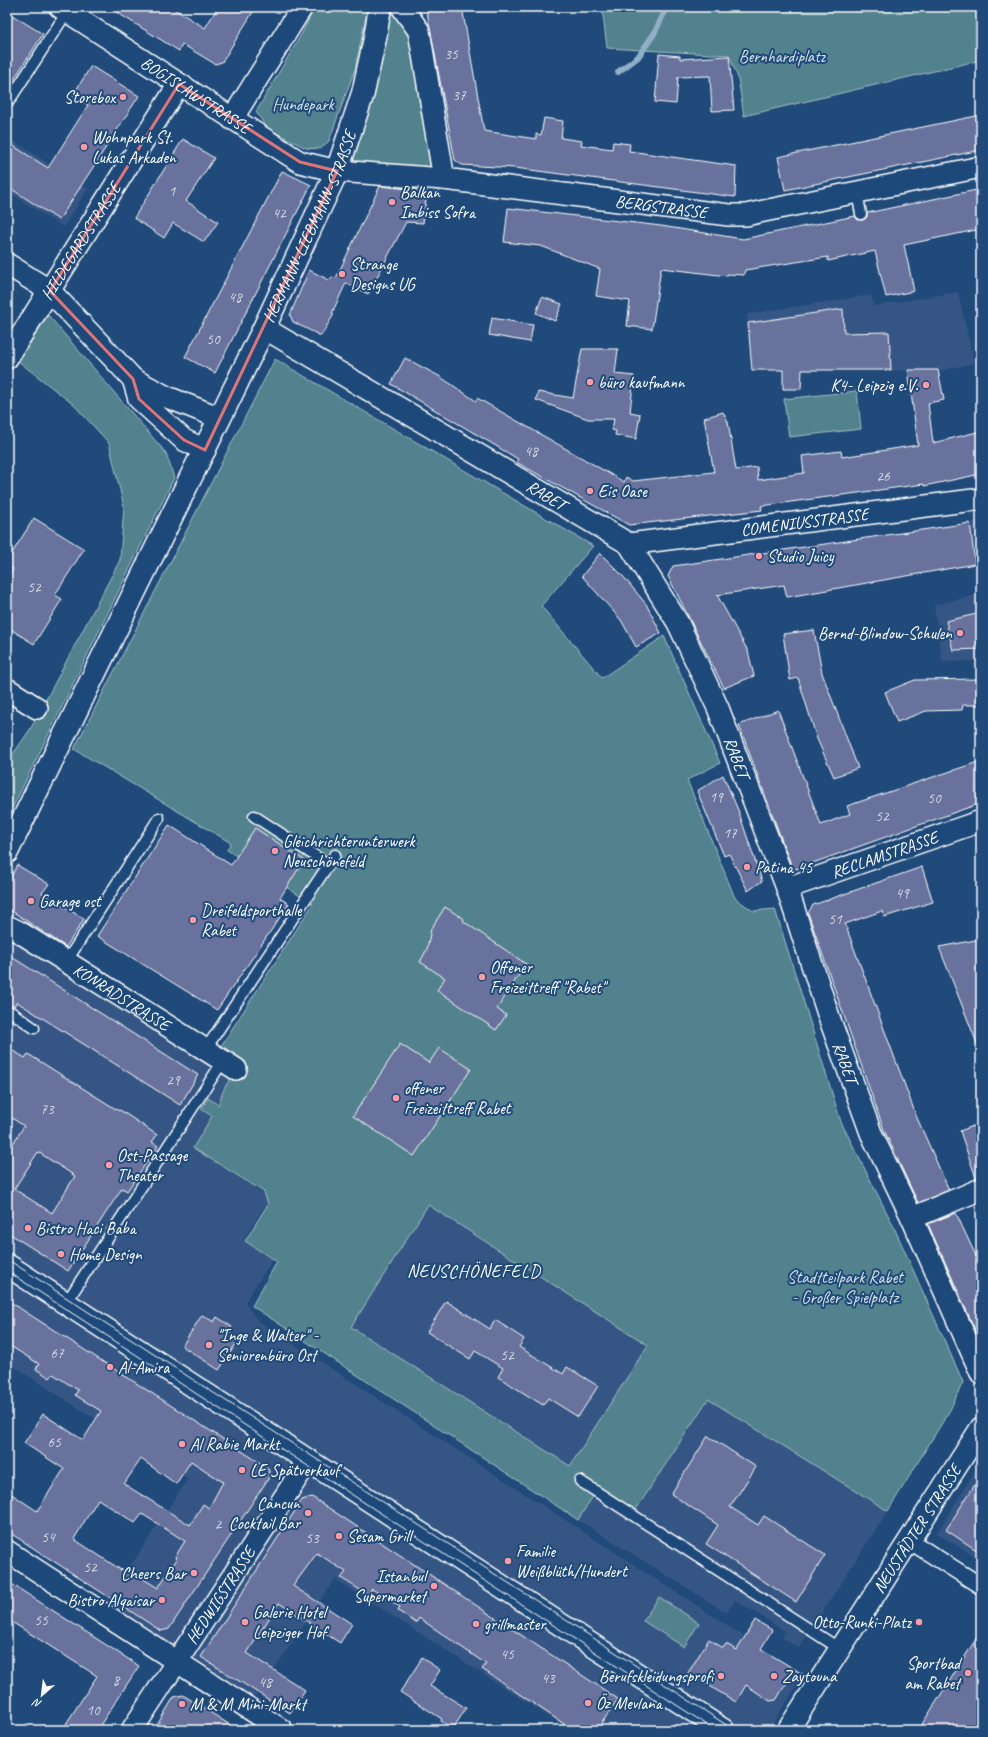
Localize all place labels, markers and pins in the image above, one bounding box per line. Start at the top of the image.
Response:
place label: Storebox [64,87,116,108]
marker: Storebox [118,92,128,102]
place label: Wohnpark St. Lukas Arkaden [92,127,177,168]
marker: Wohnpark St. Lukas Arkaden [79,142,89,152]
place label: Balkan Imbiss Sofra [400,182,477,223]
marker: Balkan Imbiss Sofra [387,197,397,207]
place label: Strange Designs UG [350,254,416,295]
marker: Strange Designs UG [337,269,347,279]
place label: büro kaufmann [598,372,686,393]
place label: K4- Leipzig e.V. [831,375,919,396]
marker: büro kaufmann [585,377,595,387]
marker: K4- Leipzig e.V. [921,380,931,390]
place label: Eis Oase [598,481,648,502]
marker: Eis Oase [585,486,595,496]
place label: Studio Juicy [767,546,835,567]
marker: Studio Juicy [754,551,764,561]
place label: Bernd-Blindow-Schulen [818,623,953,644]
marker: Bernd-Blindow-Schulen [955,628,965,638]
place label: Gleichrichterunterwerk Neuschönefeld [283,831,417,872]
marker: Gleichrichterunterwerk Neuschönefeld [270,846,280,856]
place label: Patina 45 [755,857,814,878]
marker: Patina 45 [742,862,752,872]
place label: Garage ost [39,891,103,912]
marker: Garage ost [26,896,36,906]
place label: Dreifeldsporthalle Rabet [201,900,303,941]
marker: Dreifeldsporthalle Rabet [188,915,198,925]
place label: Offener Freizeittreff "Rabet" [490,957,609,998]
marker: Offener Freizeittreff "Rabet" [477,972,487,982]
place label: offener Freizeittreff Rabet [404,1078,513,1119]
marker: offener Freizeittreff Rabet [391,1093,401,1103]
place label: Ost-Passage Theater [117,1145,189,1186]
marker: Ost-Passage Theater [104,1160,114,1170]
place label: Bistro Haci Baba [36,1218,138,1239]
marker: Bistro Haci Baba [23,1223,33,1233]
place label: Home Design [69,1244,143,1265]
marker: Home Design [56,1249,66,1259]
place label: "Inge & Walter" - Seniorenbüro Ost [217,1325,320,1366]
marker: "Inge & Walter" - Seniorenbüro Ost [204,1340,214,1350]
place label: Al-Amira [118,1357,170,1378]
marker: Al-Amira [105,1362,115,1372]
place label: Al Rabie Markt [190,1434,282,1455]
marker: Al Rabie Markt [177,1439,187,1449]
place label: LE Spätverkauf [250,1460,343,1481]
marker: LE Spätverkauf [237,1465,247,1475]
place label: Cancun Cocktail Bar [229,1493,302,1534]
marker: Cancun Cocktail Bar [303,1508,313,1518]
place label: Sesam Grill [347,1526,414,1547]
marker: Sesam Grill [334,1531,344,1541]
place label: Familie Weißblüth/Hundert [516,1541,629,1582]
marker: Familie Weißblüth/Hundert [503,1556,513,1566]
place label: Cheers Bar [121,1563,188,1584]
place label: Istanbul Supermarket [354,1566,429,1607]
marker: Cheers Bar [189,1568,199,1578]
marker: Istanbul Supermarket [429,1581,439,1591]
place label: Bistro Alqaisar [67,1590,156,1611]
marker: Bistro Alqaisar [157,1595,167,1605]
place label: Galerie Hotel Leipziger Hof [253,1602,330,1643]
place label: Otto-Runki-Platz [813,1612,913,1633]
place label: grillmaster [484,1614,547,1635]
marker: Galerie Hotel Leipziger Hof [240,1617,250,1627]
marker: Otto-Runki-Platz [914,1617,924,1627]
marker: grillmaster [471,1619,481,1629]
place label: Sportbad am Rabet [905,1653,963,1694]
place label: Berufskleidungsprofi [599,1666,715,1687]
place label: Zaytouna [782,1666,838,1687]
marker: Sportbad am Rabet [963,1668,973,1678]
marker: Berufskleidungsprofi [716,1671,726,1681]
marker: Zaytouna [769,1671,779,1681]
place label: Öz Mevlana [596,1693,664,1714]
place label: M & M Mini-Markt [190,1694,308,1715]
marker: Öz Mevlana [583,1698,593,1708]
marker: M & M Mini-Markt [177,1699,187,1709]

